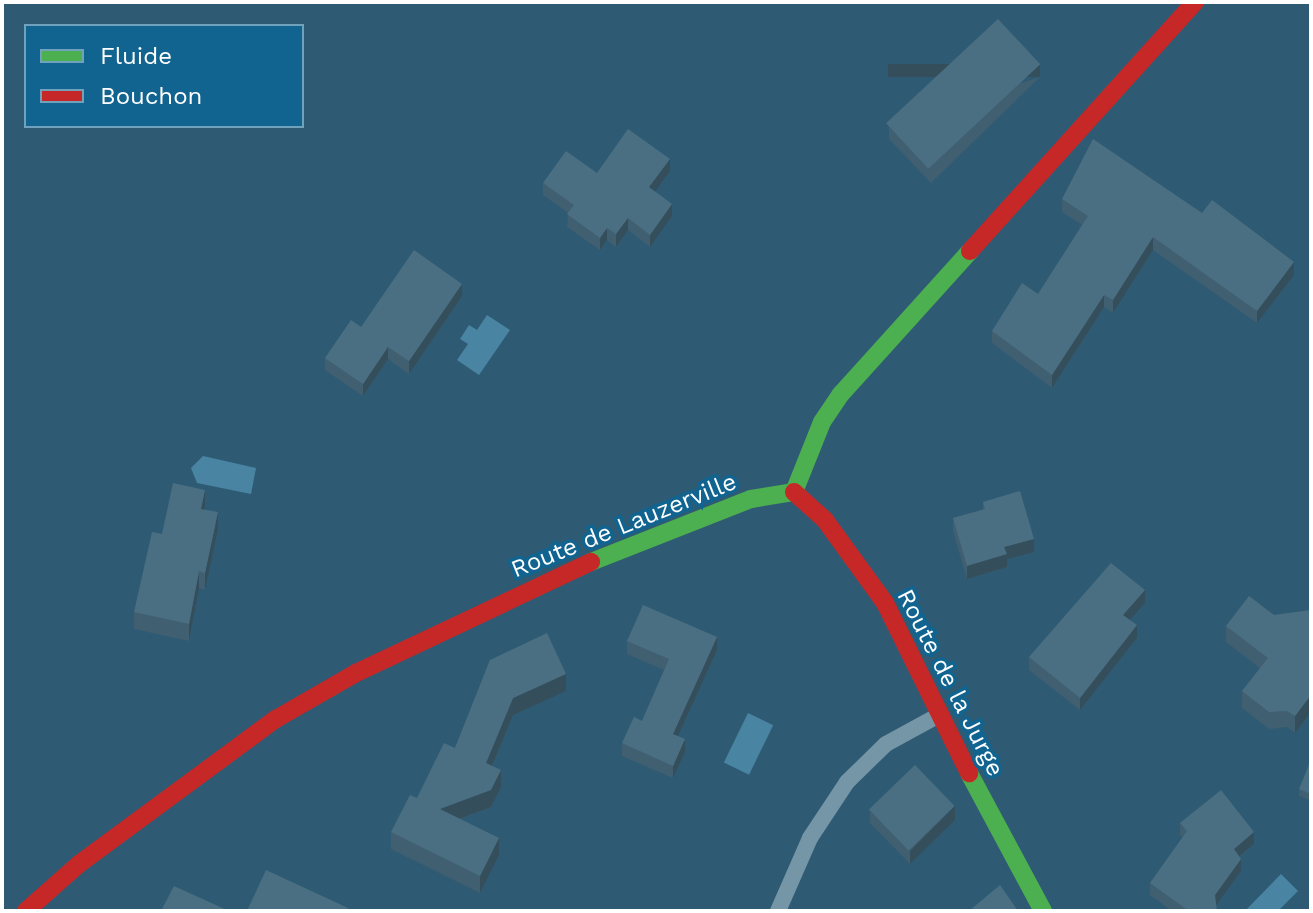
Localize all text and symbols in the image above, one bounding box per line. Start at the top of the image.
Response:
legend [24,24,304,128]
text: Fluide [100,42,172,70]
text: Bouchon [100,82,202,110]
street label: Route de Lauzerville [507,468,741,584]
street label: Route de la Jurge [890,584,1010,782]

